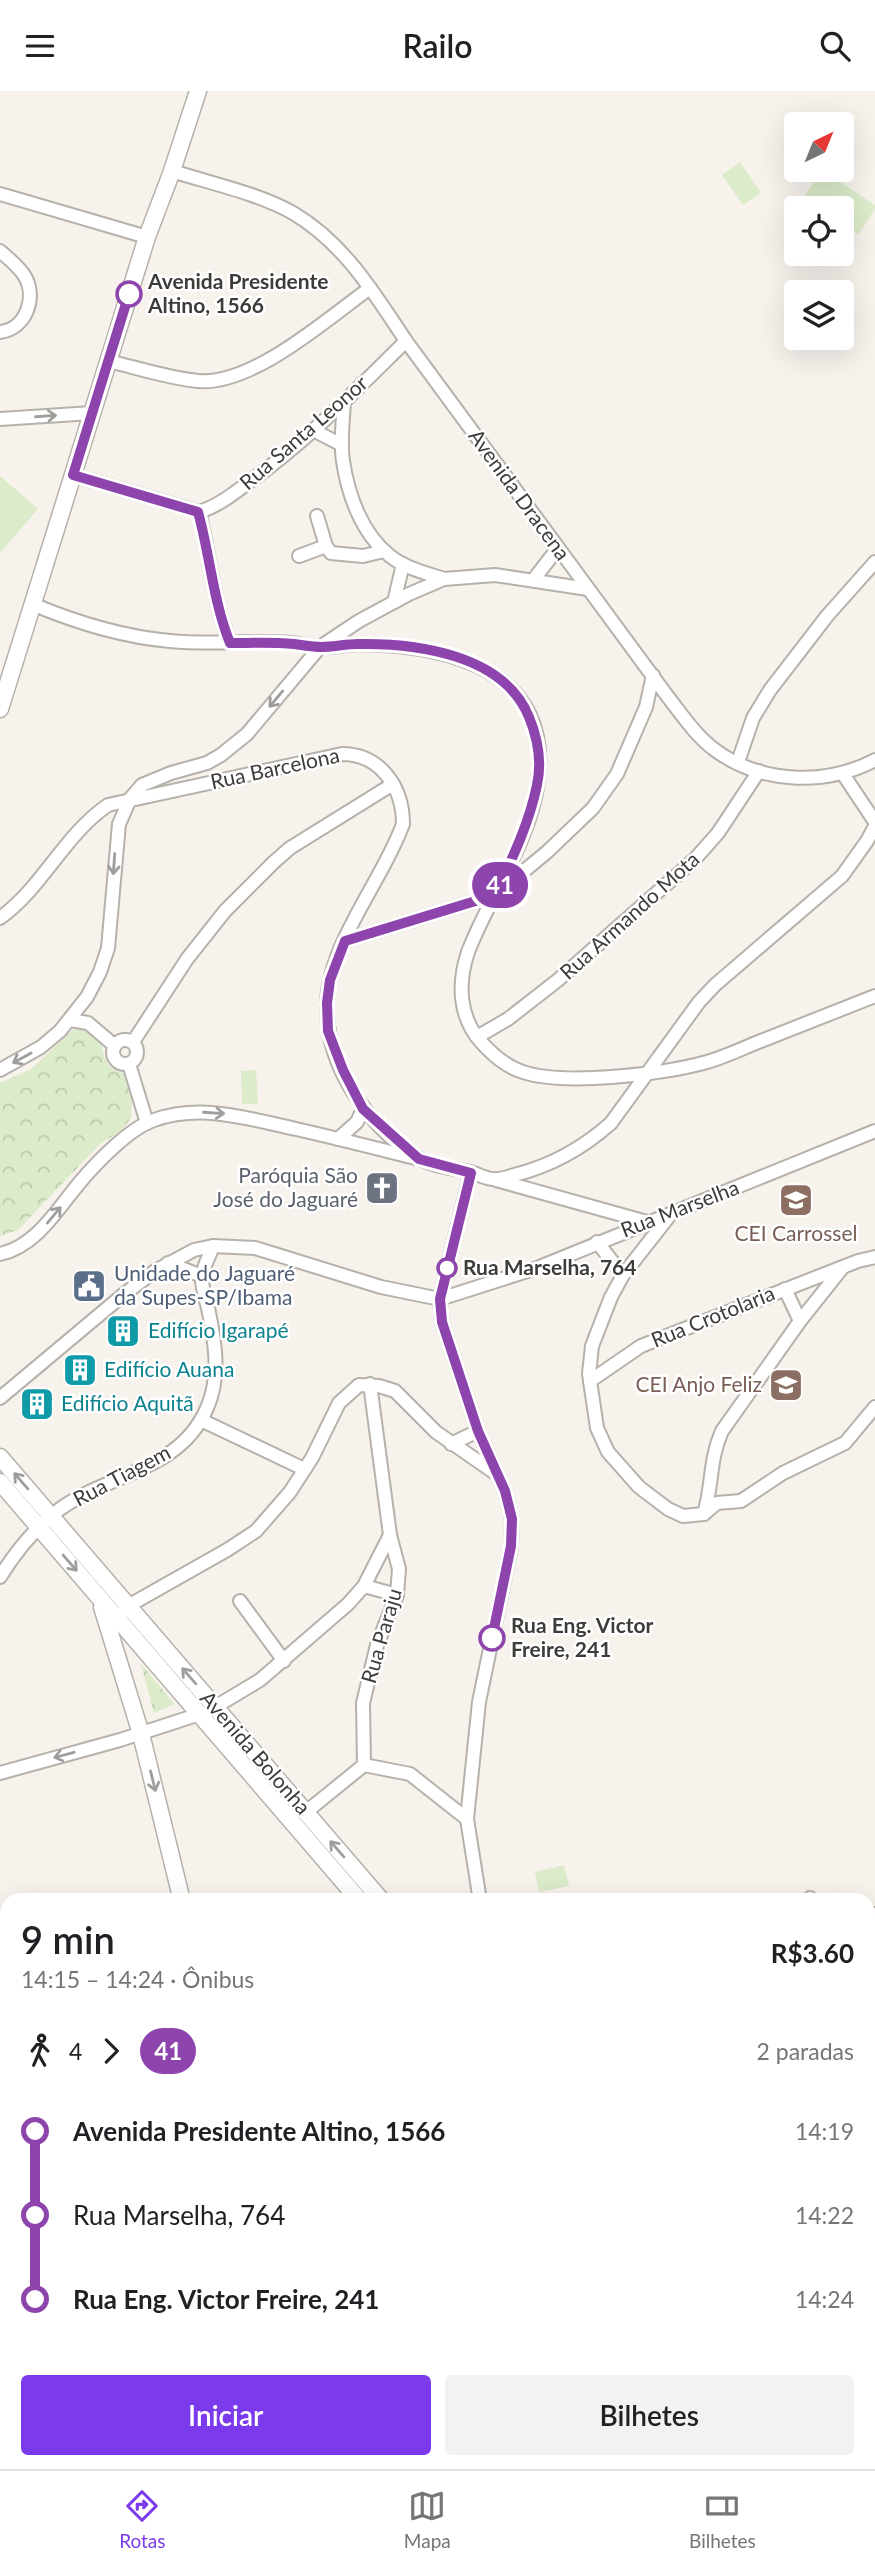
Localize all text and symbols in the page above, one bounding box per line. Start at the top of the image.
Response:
text: Railo [402,26,473,65]
icon: menu [21,27,59,65]
icon: search [816,27,854,65]
north arrow [784,112,854,182]
map controls [784,112,854,350]
button: locate [784,196,854,266]
place label: Avenida Presidente Altino, 1566 [147,268,328,317]
button: layers [784,280,854,350]
marker: Avenida Presidente Altino, 1566 [116,281,142,307]
street label: Rua Santa Leonor [234,369,372,494]
one-way arrow [34,409,57,422]
street label: Avenida Dracena [464,424,576,565]
one-way arrow [268,690,284,708]
street label: Rua Barcelona [208,742,341,793]
street label: Rua Armando Mota [554,846,704,984]
one-way arrow [107,853,120,875]
line badge: 41 [468,862,532,908]
text: 41 [486,870,514,899]
one-way arrow [12,1052,33,1065]
one-way arrow [202,1107,225,1120]
place label: Paróquia São José do Jaguaré [213,1162,358,1211]
church icon: Paróquia São José do Jaguaré [363,1169,401,1207]
street label: Rua Marselha [617,1174,742,1242]
school or university icon: CEI Carrossel [777,1181,815,1219]
one-way arrow [46,1206,61,1224]
place label: CEI Carrossel [735,1220,857,1245]
place label: Rua Marselha, 764 [463,1254,636,1279]
marker: Rua Marselha, 764 [437,1258,457,1278]
place label: Unidade do Jaguaré da Supes-SP/Ibama [114,1260,295,1309]
public building icon: Unidade do Jaguaré da Supes-SP/Ibama [70,1267,108,1305]
street label: Rua Crotolaria [647,1279,778,1352]
building icon: Edifício Igarapé [104,1312,142,1350]
place label: Edifício Igarapé [148,1317,289,1342]
building icon: Edifício Auana [61,1351,99,1389]
place label: Edifício Auana [104,1356,234,1381]
school or university icon: CEI Anjo Feliz [767,1366,805,1404]
place label: CEI Anjo Feliz [636,1371,762,1396]
building icon: Edifício Aquitã [18,1385,56,1423]
place label: Edifício Aquitã [61,1390,194,1415]
street label: Rua Tiagem [68,1439,174,1511]
one-way arrow [13,1473,29,1491]
one-way arrow [62,1553,78,1571]
street label: Rua Paraju [355,1585,406,1686]
place label: Rua Eng. Victor Freire, 241 [511,1612,654,1661]
marker: Rua Eng. Victor Freire, 241 [479,1625,505,1651]
one-way arrow [181,1668,197,1686]
street label: Avenida Bolonha [196,1685,317,1819]
one-way arrow [53,1750,75,1763]
one-way arrow [147,1769,160,1792]
one-way arrow [329,1840,345,1858]
text: 9 min [21,1916,115,1962]
text: R$3.60 [771,1937,854,1969]
text: 14:15 – 14:24 · Ônibus [21,1965,254,1993]
icon: walk [21,2032,59,2070]
icon: forward [92,2032,130,2070]
text: 41 [154,2036,182,2065]
text: 4 [69,2037,82,2065]
text: 2 paradas [757,2037,854,2065]
text: Avenida Presidente Altino, 1566 [73,2115,445,2147]
text: 14:19 [795,2117,854,2145]
text: Rua Marselha, 764 [73,2199,285,2231]
text: 14:22 [795,2201,854,2229]
text: Rua Eng. Victor Freire, 241 [73,2283,379,2315]
text: 14:24 [795,2285,854,2313]
button: Iniciar [21,2375,431,2455]
button: Bilhetes [445,2375,854,2455]
tab: Rotas [119,2487,166,2552]
tab: Mapa [404,2487,451,2552]
tab: Bilhetes [689,2487,756,2552]

